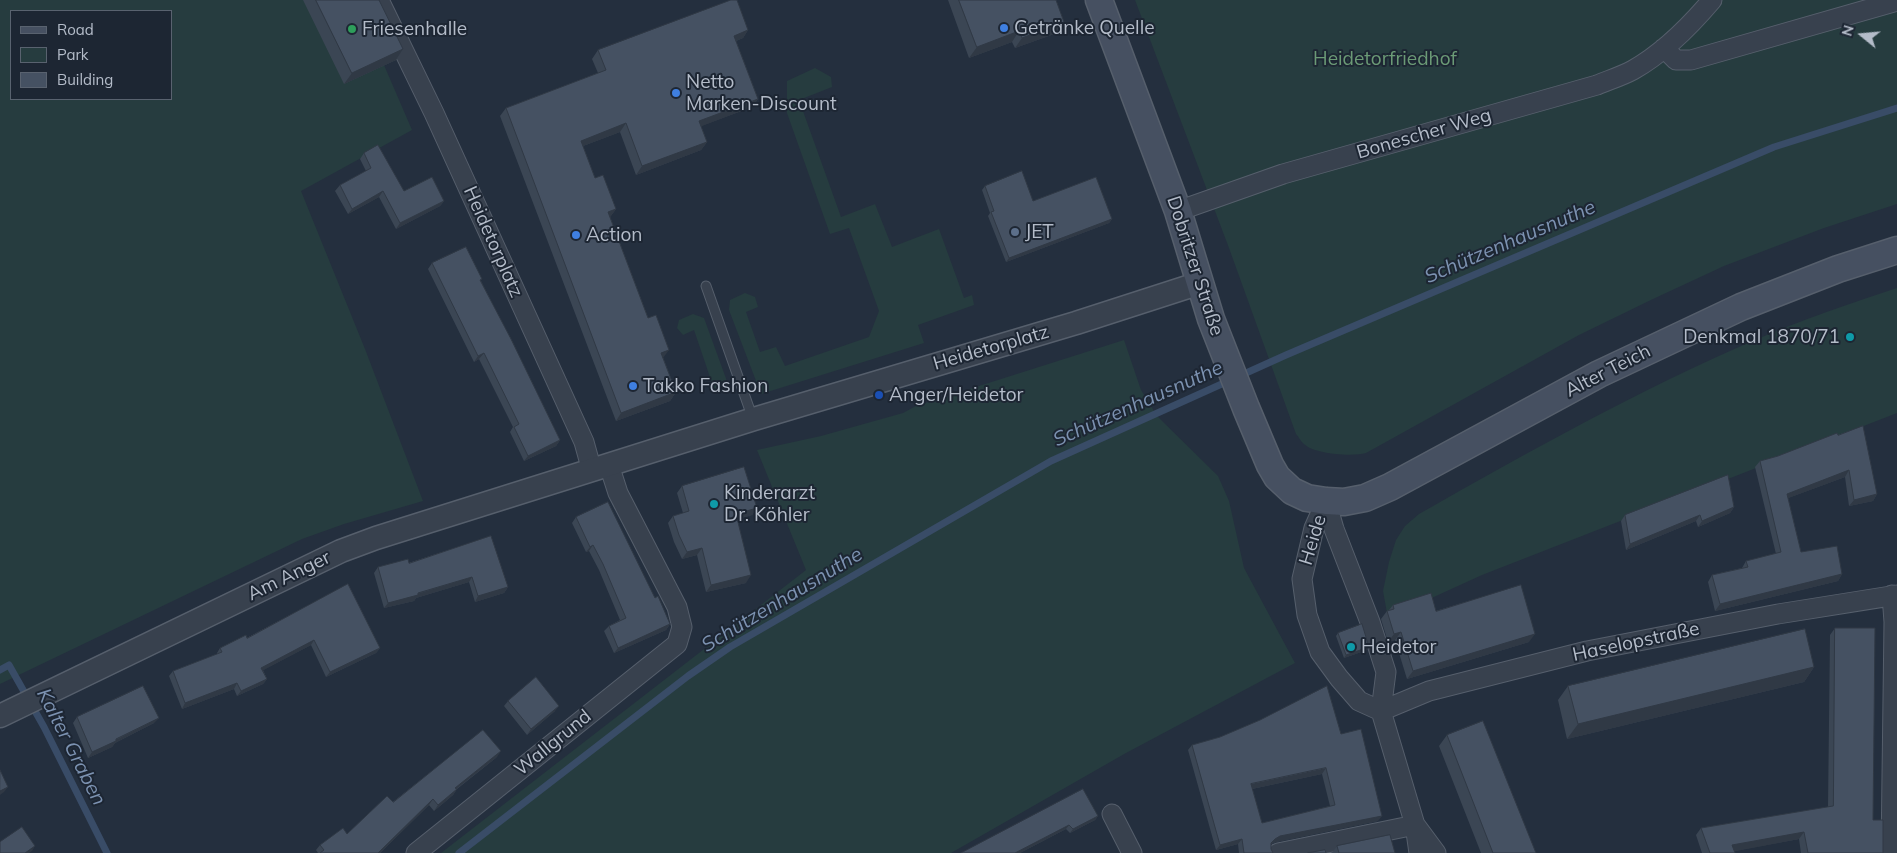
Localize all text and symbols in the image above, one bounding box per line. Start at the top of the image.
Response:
legend [10,10,172,100]
north arrow [1837,10,1887,60]
place label: Getränke Quelle [1014,17,1154,39]
place label: Friesenhalle [362,18,467,40]
text: Road [57,20,94,39]
marker: Getränke Quelle [998,22,1010,34]
marker: Friesenhalle [346,23,358,35]
text: N [1838,23,1858,38]
text: Park [57,45,89,64]
park label: Heidetorfriedhof [1313,48,1457,70]
text: Building [57,70,113,89]
place label: Netto Marken-Discount [686,71,837,115]
marker: Netto Marken-Discount [670,87,682,99]
street label: Bonescher Weg [1354,104,1494,164]
street label: Heidetorplatz [458,183,528,301]
street label: Dobritzer Straße [1162,193,1228,339]
water label: Schützenhausnuthe [1421,195,1599,289]
place label: JET [1025,221,1054,243]
place label: Action [586,224,642,246]
marker: JET [1009,226,1021,238]
marker: Action [570,229,582,241]
street label: Heidetorplatz [931,321,1051,375]
place label: Denkmal 1870/71 [1683,326,1840,348]
marker: Denkmal 1870/71 [1844,331,1856,343]
street label: Alter Teich [1562,340,1654,402]
water label: Schützenhausnuthe [1049,356,1227,452]
place label: Takko Fashion [643,375,768,397]
marker: Takko Fashion [627,380,639,392]
place label: Anger/Heidetor [889,384,1023,406]
marker: Anger/Heidetor [873,389,885,401]
place label: Kinderarzt Dr. Köhler [724,482,815,526]
marker: Kinderarzt Dr. Köhler [708,498,720,510]
street label: Heide [1295,512,1331,568]
water label: Schützenhausnuthe [697,542,867,658]
street label: Am Anger [244,546,334,606]
street label: Haselopstraße [1571,617,1701,667]
place label: Heidetor [1361,636,1436,658]
marker: Heidetor [1345,641,1357,653]
water label: Kalter Graben [31,684,111,810]
street label: Wallgrund [510,705,596,781]

